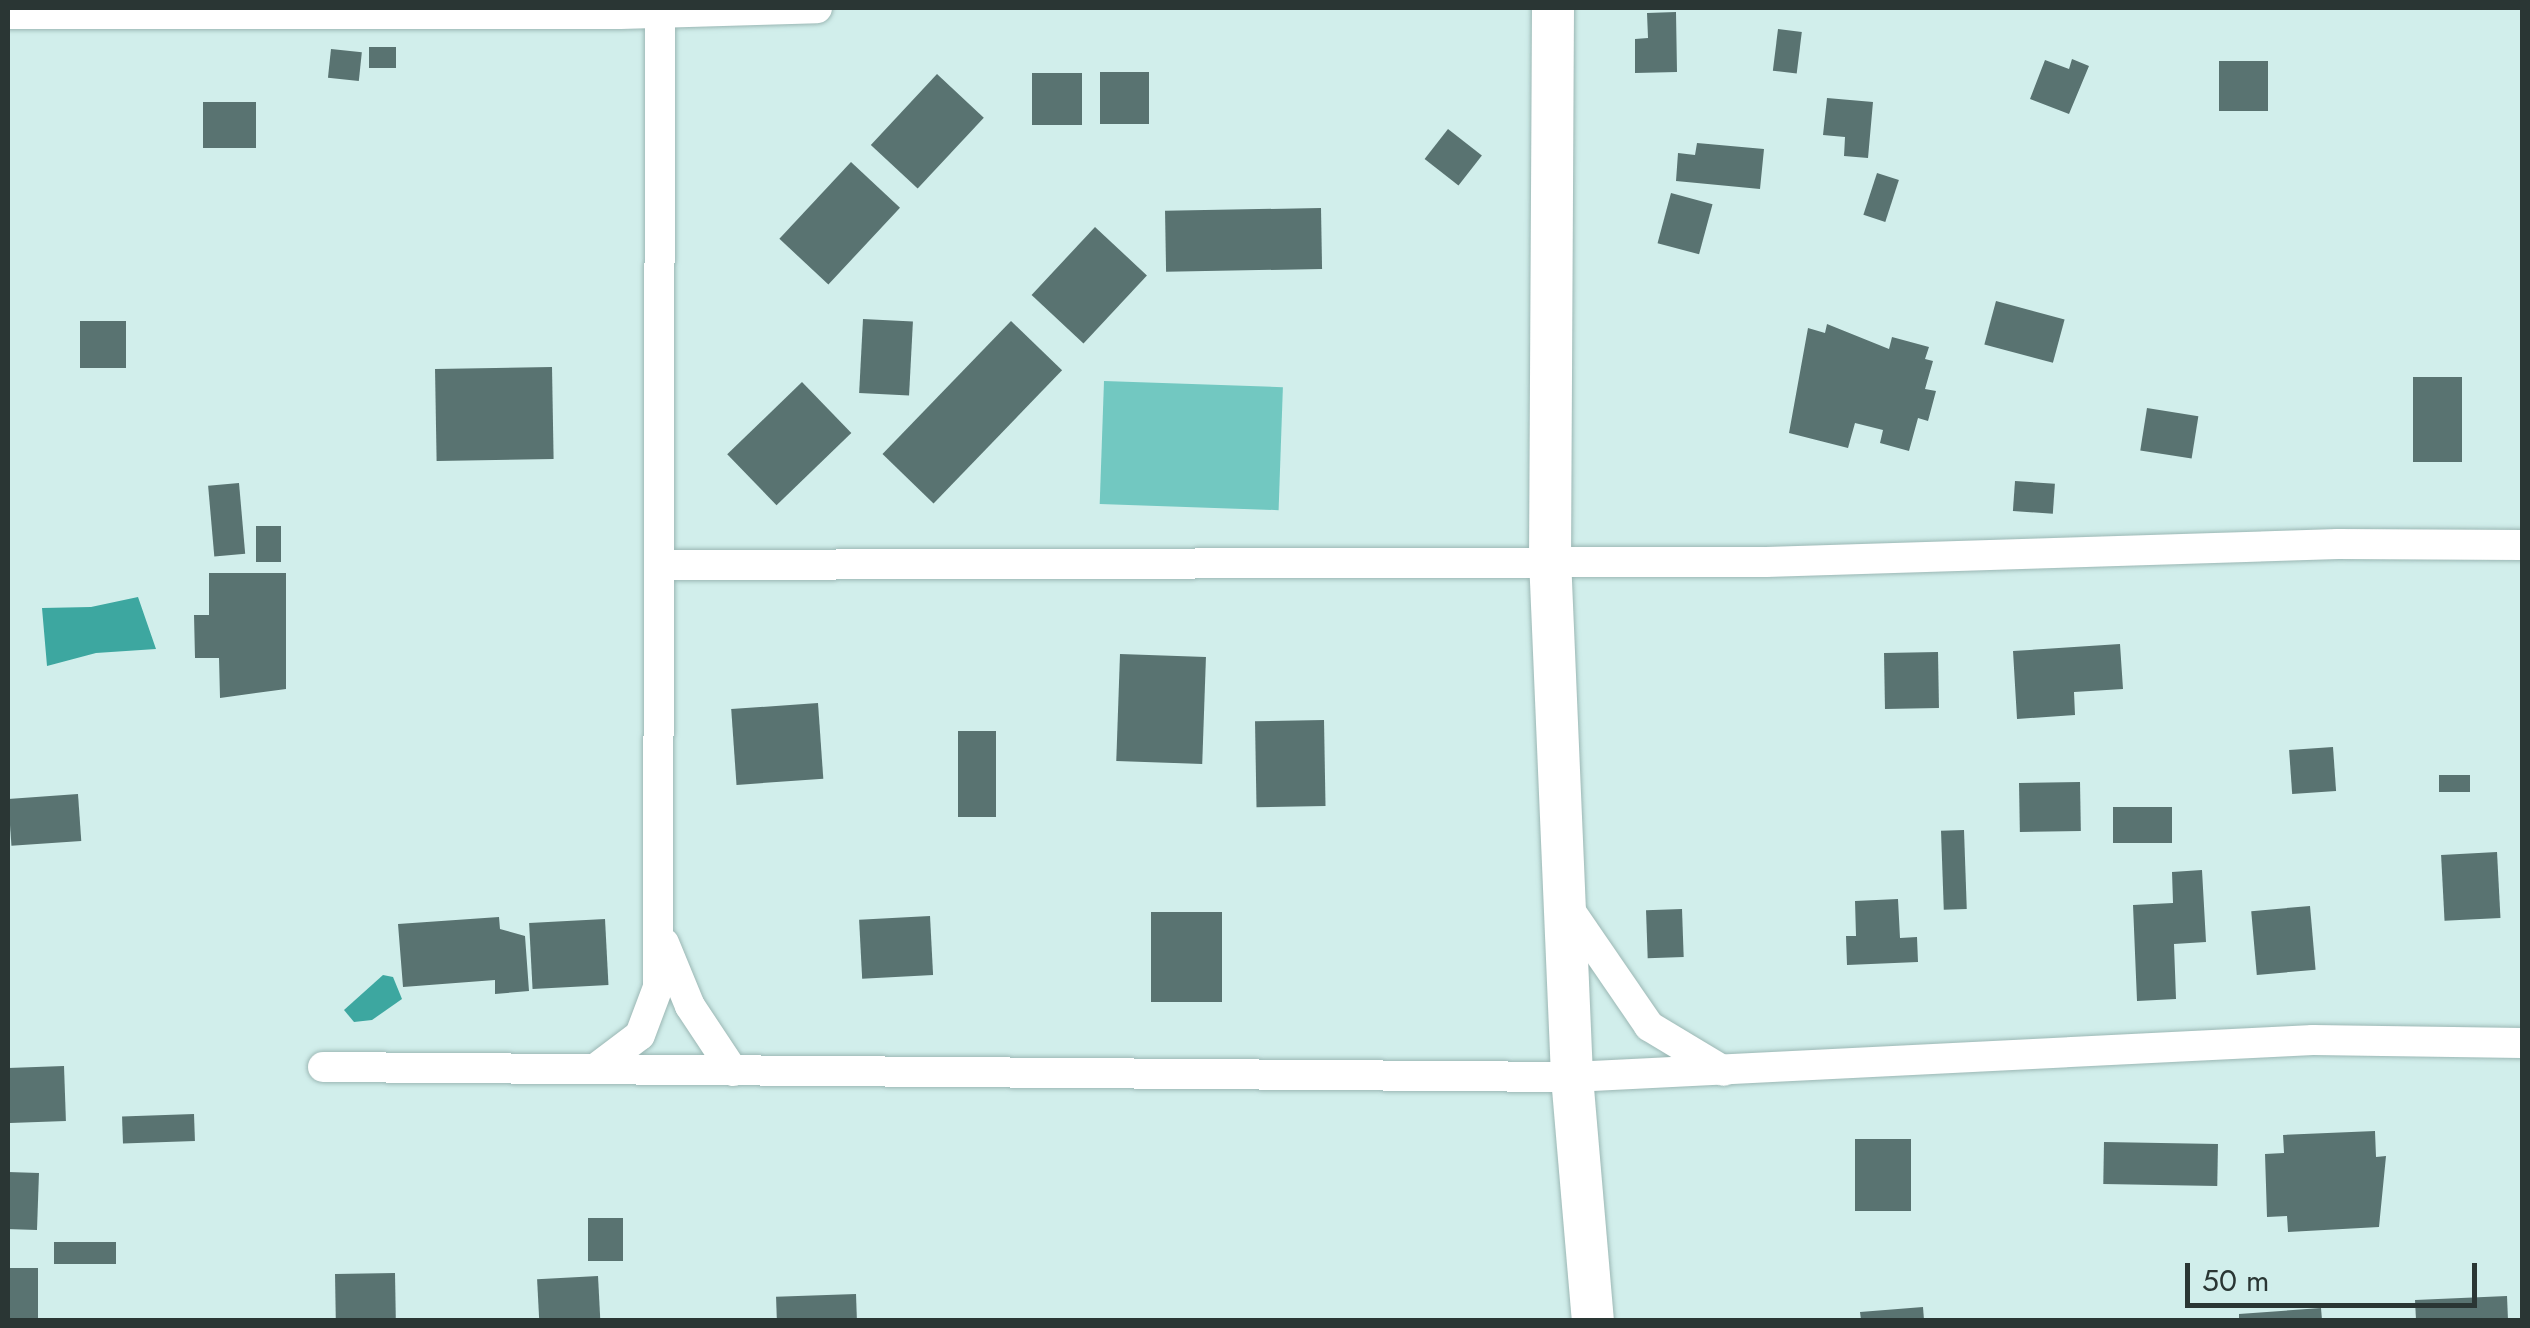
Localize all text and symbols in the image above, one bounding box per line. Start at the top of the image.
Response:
scale bar [2190,1243,2482,1305]
text: 50 m [2202,1259,2269,1302]

